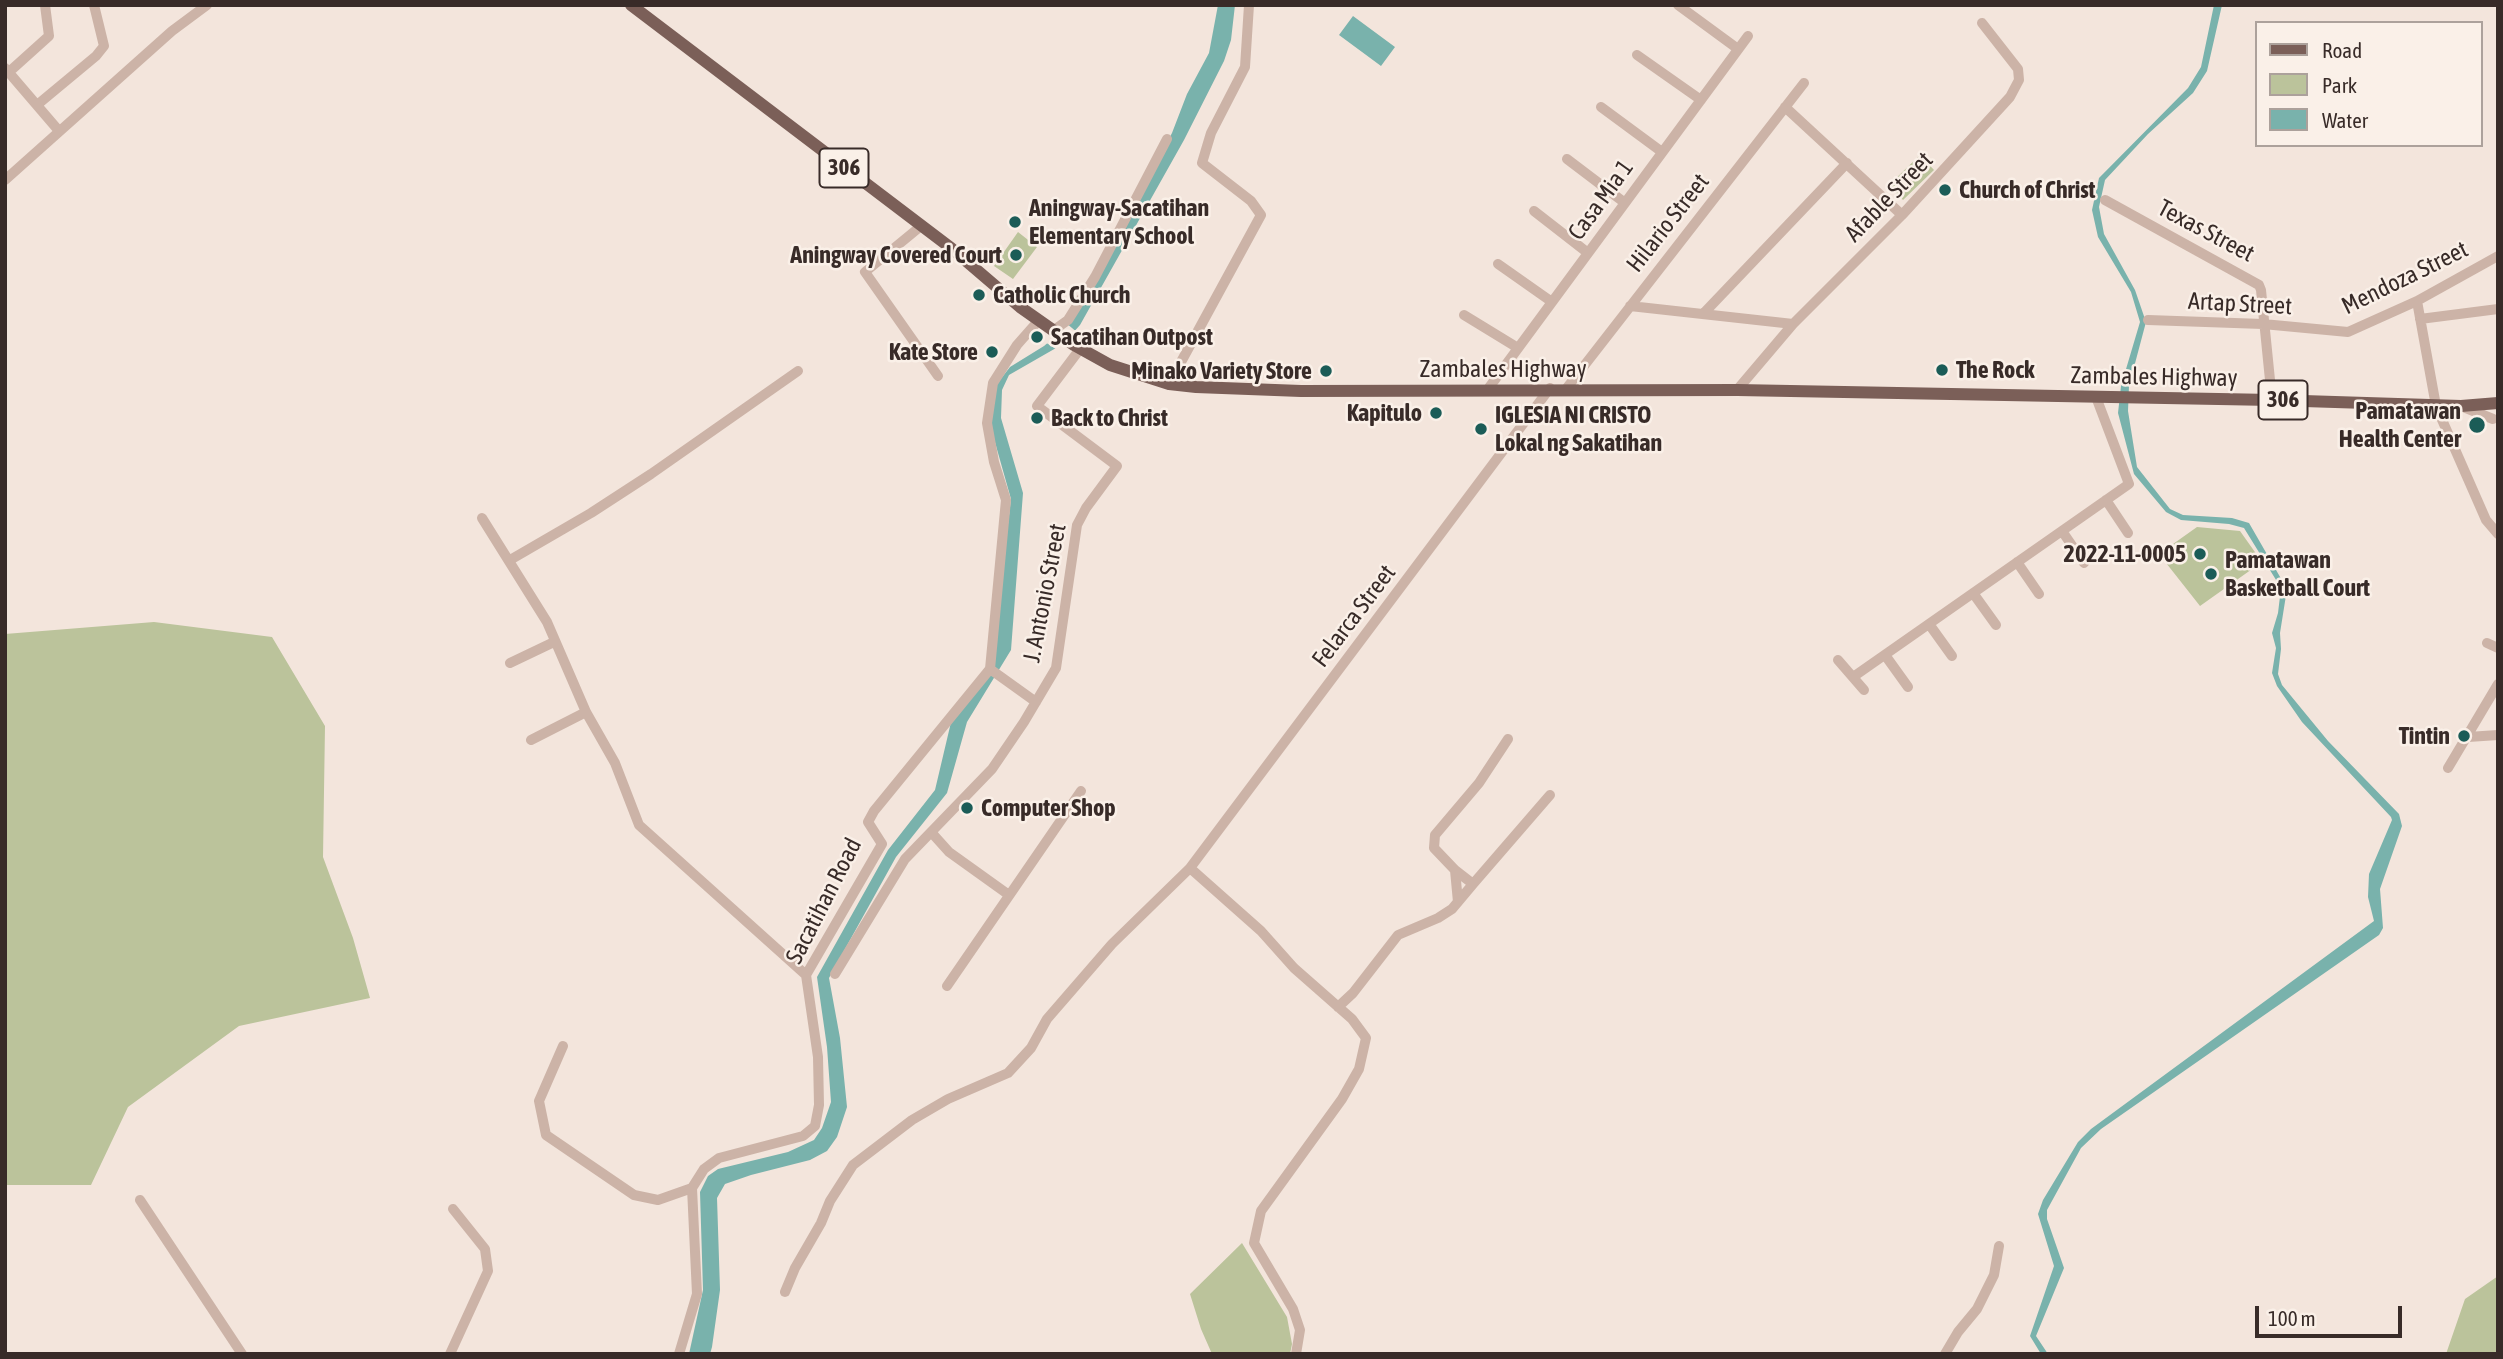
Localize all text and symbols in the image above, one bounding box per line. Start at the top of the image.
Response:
legend [2254,21,2482,147]
text: Road [2322,38,2362,62]
text: Park [2322,73,2357,97]
text: Water [2322,108,2368,132]
street label: Afable Street [1839,146,1939,248]
road number: 306 [820,148,868,188]
street label: Casa Mia 1 [1562,154,1640,246]
street label: Hilario Street [1621,168,1715,278]
place label: Church of Christ [1959,176,2096,204]
marker: Church of Christ [1937,182,1953,198]
place label: Aningway-Sacatihan Elementary School [1029,194,1209,250]
street label: Texas Street [2153,194,2259,268]
marker: Aningway-Sacatihan Elementary School [1007,214,1023,230]
street label: Mendoza Street [2337,235,2473,321]
place label: Aningway Covered Court [790,241,1002,269]
marker: Aningway Covered Court [1008,247,1024,263]
place label: Catholic Church [993,281,1130,309]
marker: Catholic Church [971,287,987,303]
street label: Artap Street [2187,287,2293,321]
place label: Sacatihan Outpost [1051,323,1213,351]
marker: Sacatihan Outpost [1029,329,1045,345]
place label: Kate Store [889,338,978,366]
marker: Kate Store [984,344,1000,360]
street label: Zambales Highway [1419,355,1587,383]
place label: The Rock [1956,356,2035,384]
place label: Minako Variety Store [1131,357,1312,385]
street label: Zambales Highway [2070,361,2238,393]
marker: The Rock [1934,362,1950,378]
marker: Minako Variety Store [1318,363,1334,379]
road number: 306 [2258,380,2308,420]
place label: Pamatawan Health Center [2339,397,2461,453]
place label: Kapitulo [1347,399,1422,427]
place label: IGLESIA NI CRISTO Lokal ng Sakatihan [1495,401,1662,457]
place label: Back to Christ [1051,404,1168,432]
marker: Kapitulo [1428,405,1444,421]
marker: Back to Christ [1029,410,1045,426]
marker: Pamatawan Health Center [2467,415,2487,435]
marker: IGLESIA NI CRISTO Lokal ng Sakatihan [1473,421,1489,437]
street label: J. Antonio Street [1017,521,1073,665]
place label: 2022-11-0005 [2064,540,2186,568]
marker: 2022-11-0005 [2192,546,2208,562]
place label: Pamatawan Basketball Court [2225,546,2370,602]
street label: Felarca Street [1306,559,1402,673]
marker: Pamatawan Basketball Court [2203,566,2219,582]
place label: Tintin [2399,722,2450,750]
marker: Tintin [2456,728,2472,744]
place label: Computer Shop [981,794,1116,822]
marker: Computer Shop [959,800,975,816]
street label: Sacatihan Road [780,833,868,969]
scale bar [2258,1292,2405,1336]
text: 100 m [2268,1306,2316,1330]

